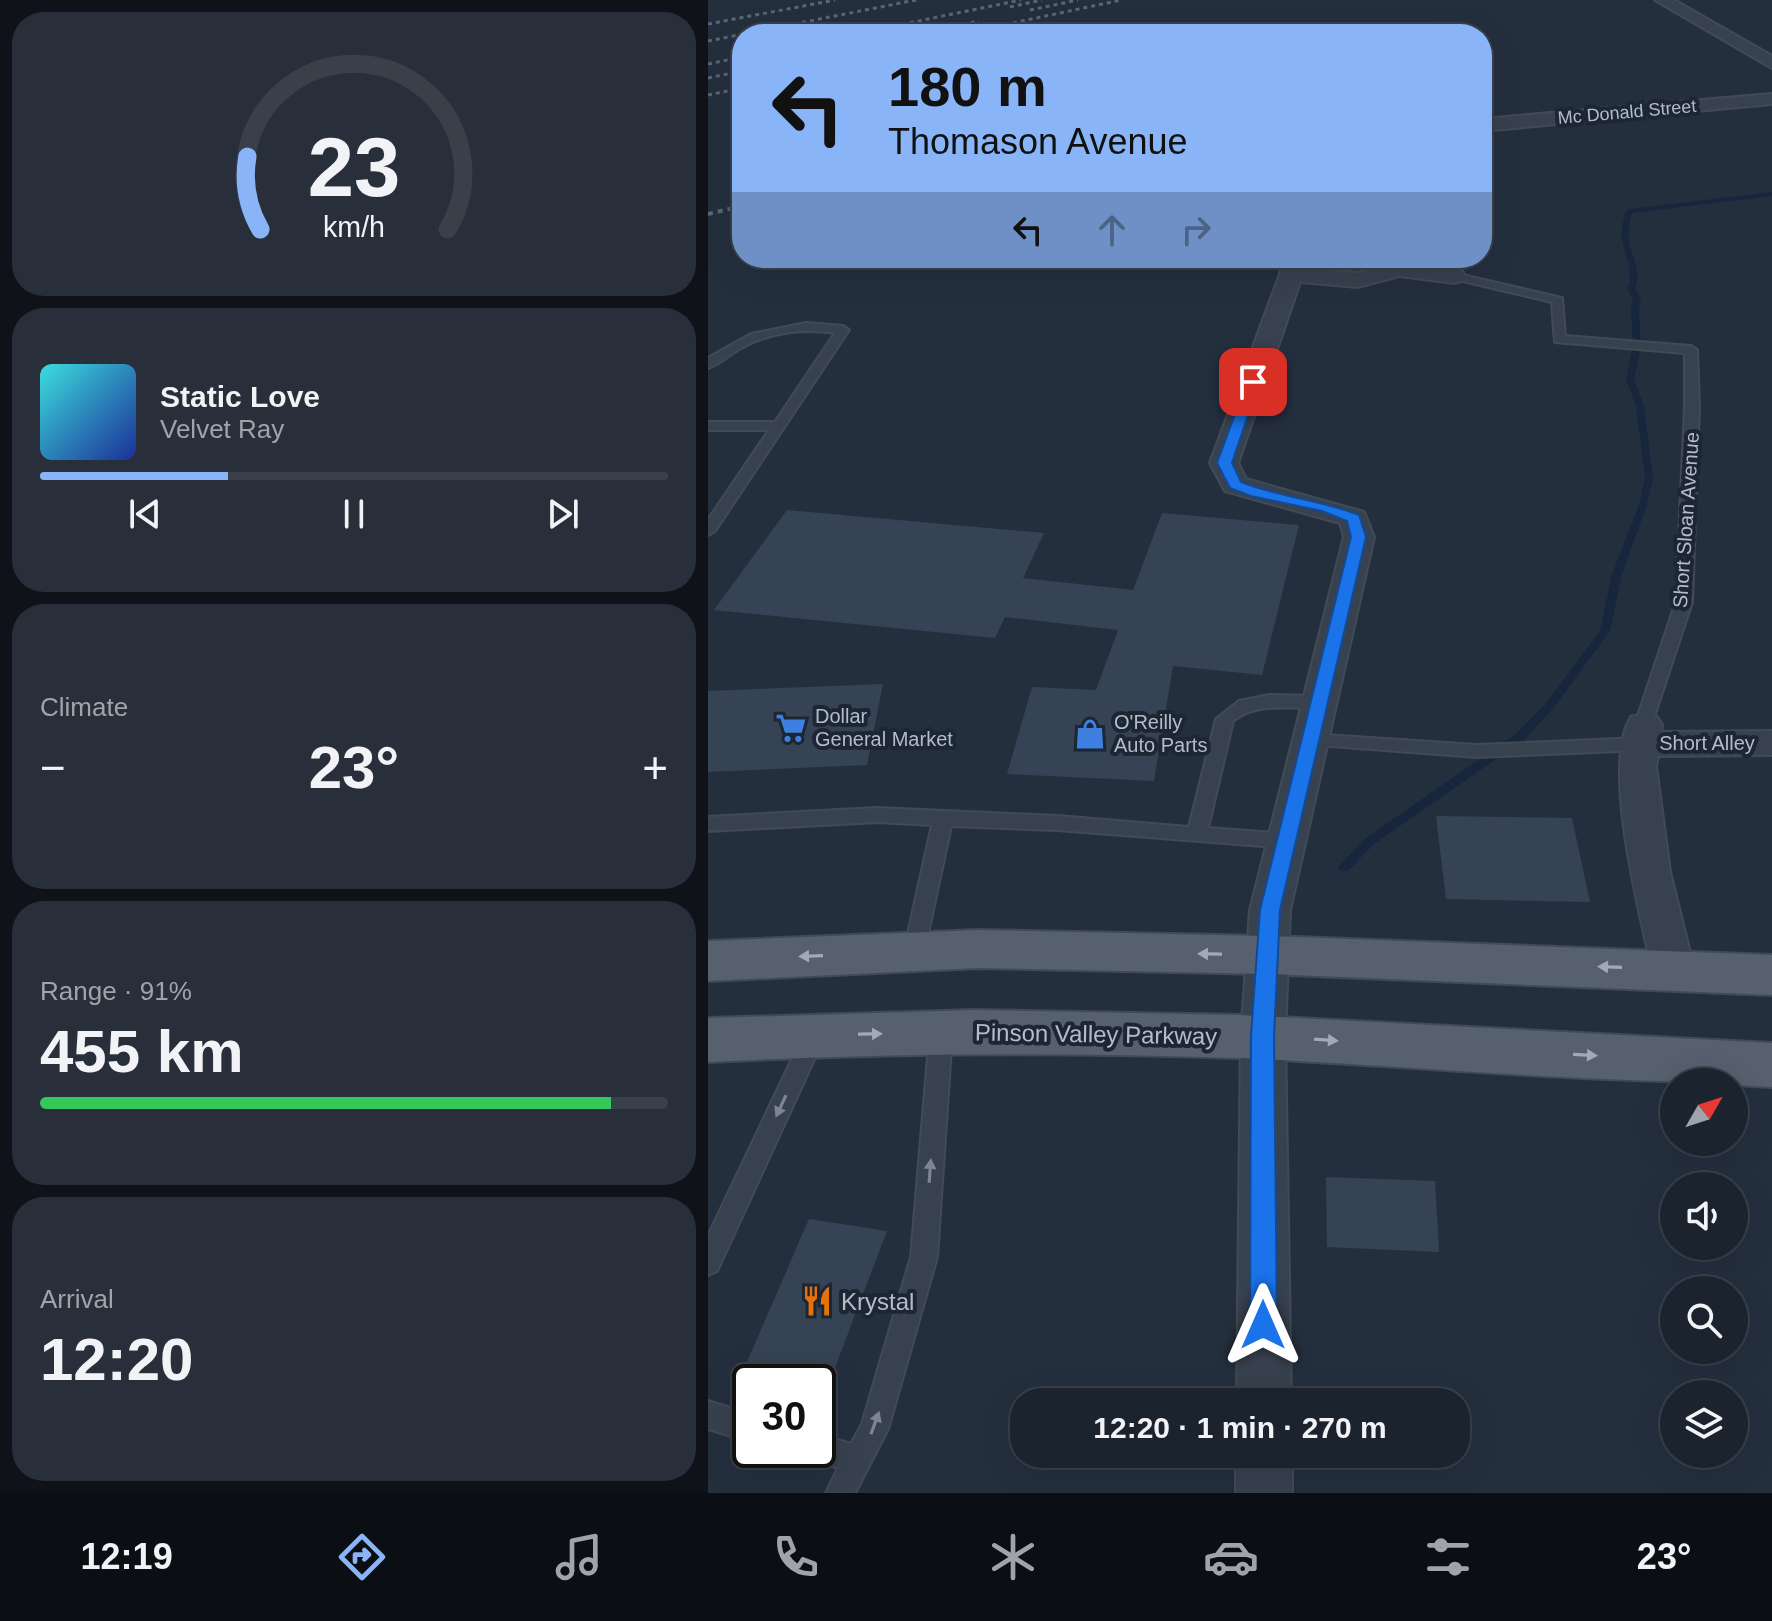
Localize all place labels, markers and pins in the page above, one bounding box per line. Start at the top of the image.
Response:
pin [1219,348,1287,416]
place label: Dollar General Market [815,705,953,750]
supermarket icon: Dollar General Market [774,711,808,745]
place label: O'Reilly Auto Parts [1114,711,1207,756]
shop icon: O'Reilly Auto Parts [1073,717,1107,751]
restaurant icon: Krystal [800,1284,834,1318]
place label: Krystal [841,1288,914,1315]

